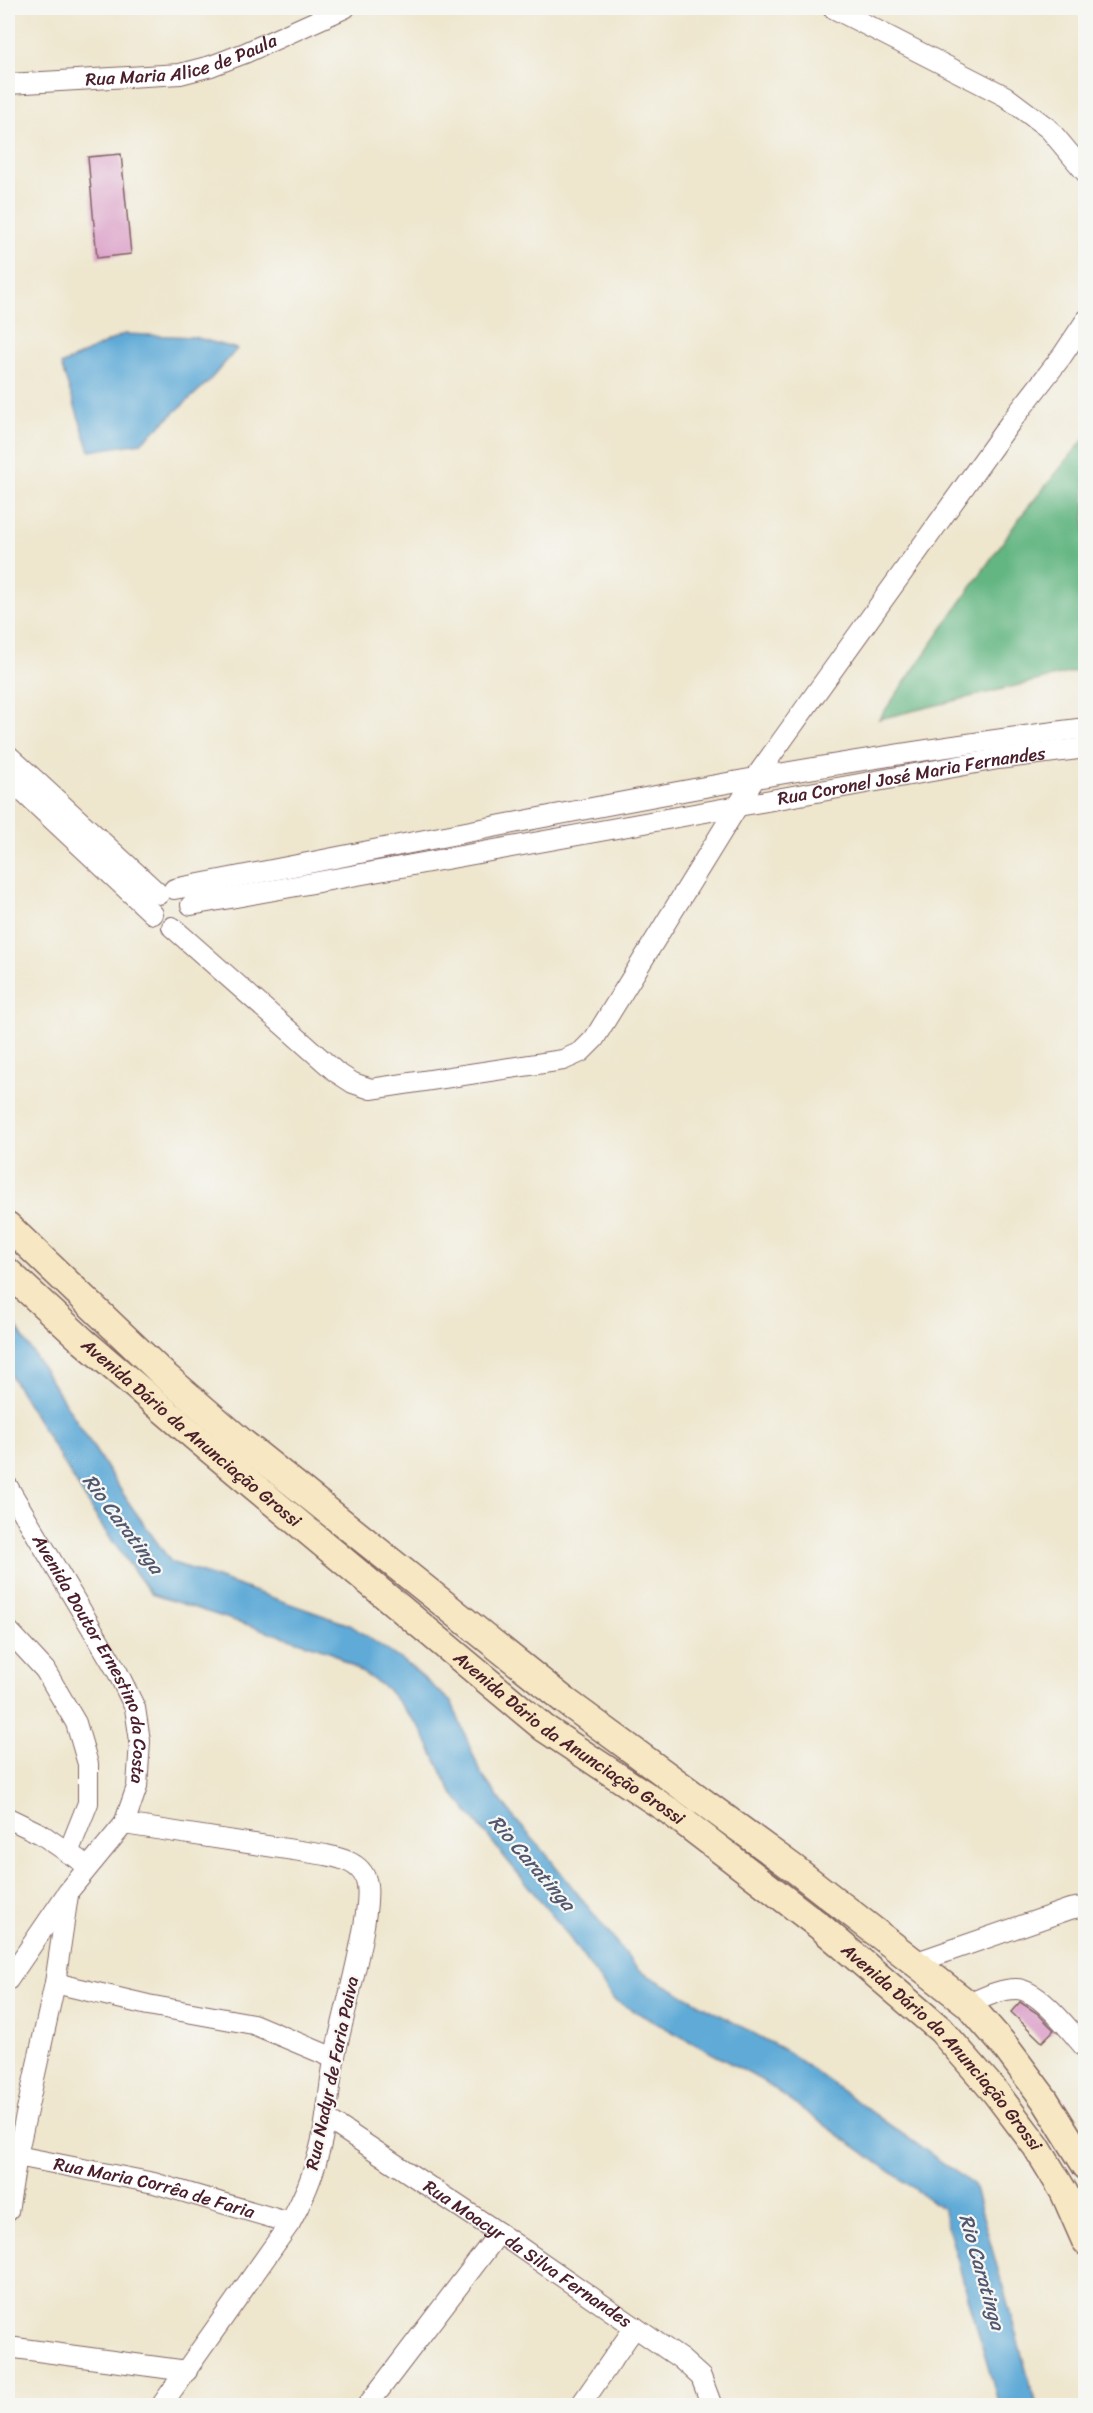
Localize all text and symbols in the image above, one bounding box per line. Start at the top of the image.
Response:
street label: Rua Maria Alice de Paula [84,24,283,95]
street label: Rua Coronel José Maria Fernandes [775,737,1048,815]
street label: Avenida Dário da Anunciação Grossi [73,1329,310,1536]
water label: Rio Caratinga [73,1466,174,1584]
street label: Avenida Doutor Ernestino da Costa [23,1527,156,1785]
street label: Avenida Dário da Anunciação Grossi [445,1642,693,1834]
water label: Rio Caratinga [480,1807,586,1921]
street label: Avenida Dário da Anunciação Grossi [833,1934,1052,2158]
street label: Rua Nadyr de Faria Paiva [296,1973,368,2173]
street label: Rua Maria Corrêa de Faria [51,2148,260,2228]
street label: Rua Moacyr da Silva Fernandes [417,2171,639,2337]
water label: Rio Caratinga [949,2210,1016,2336]

